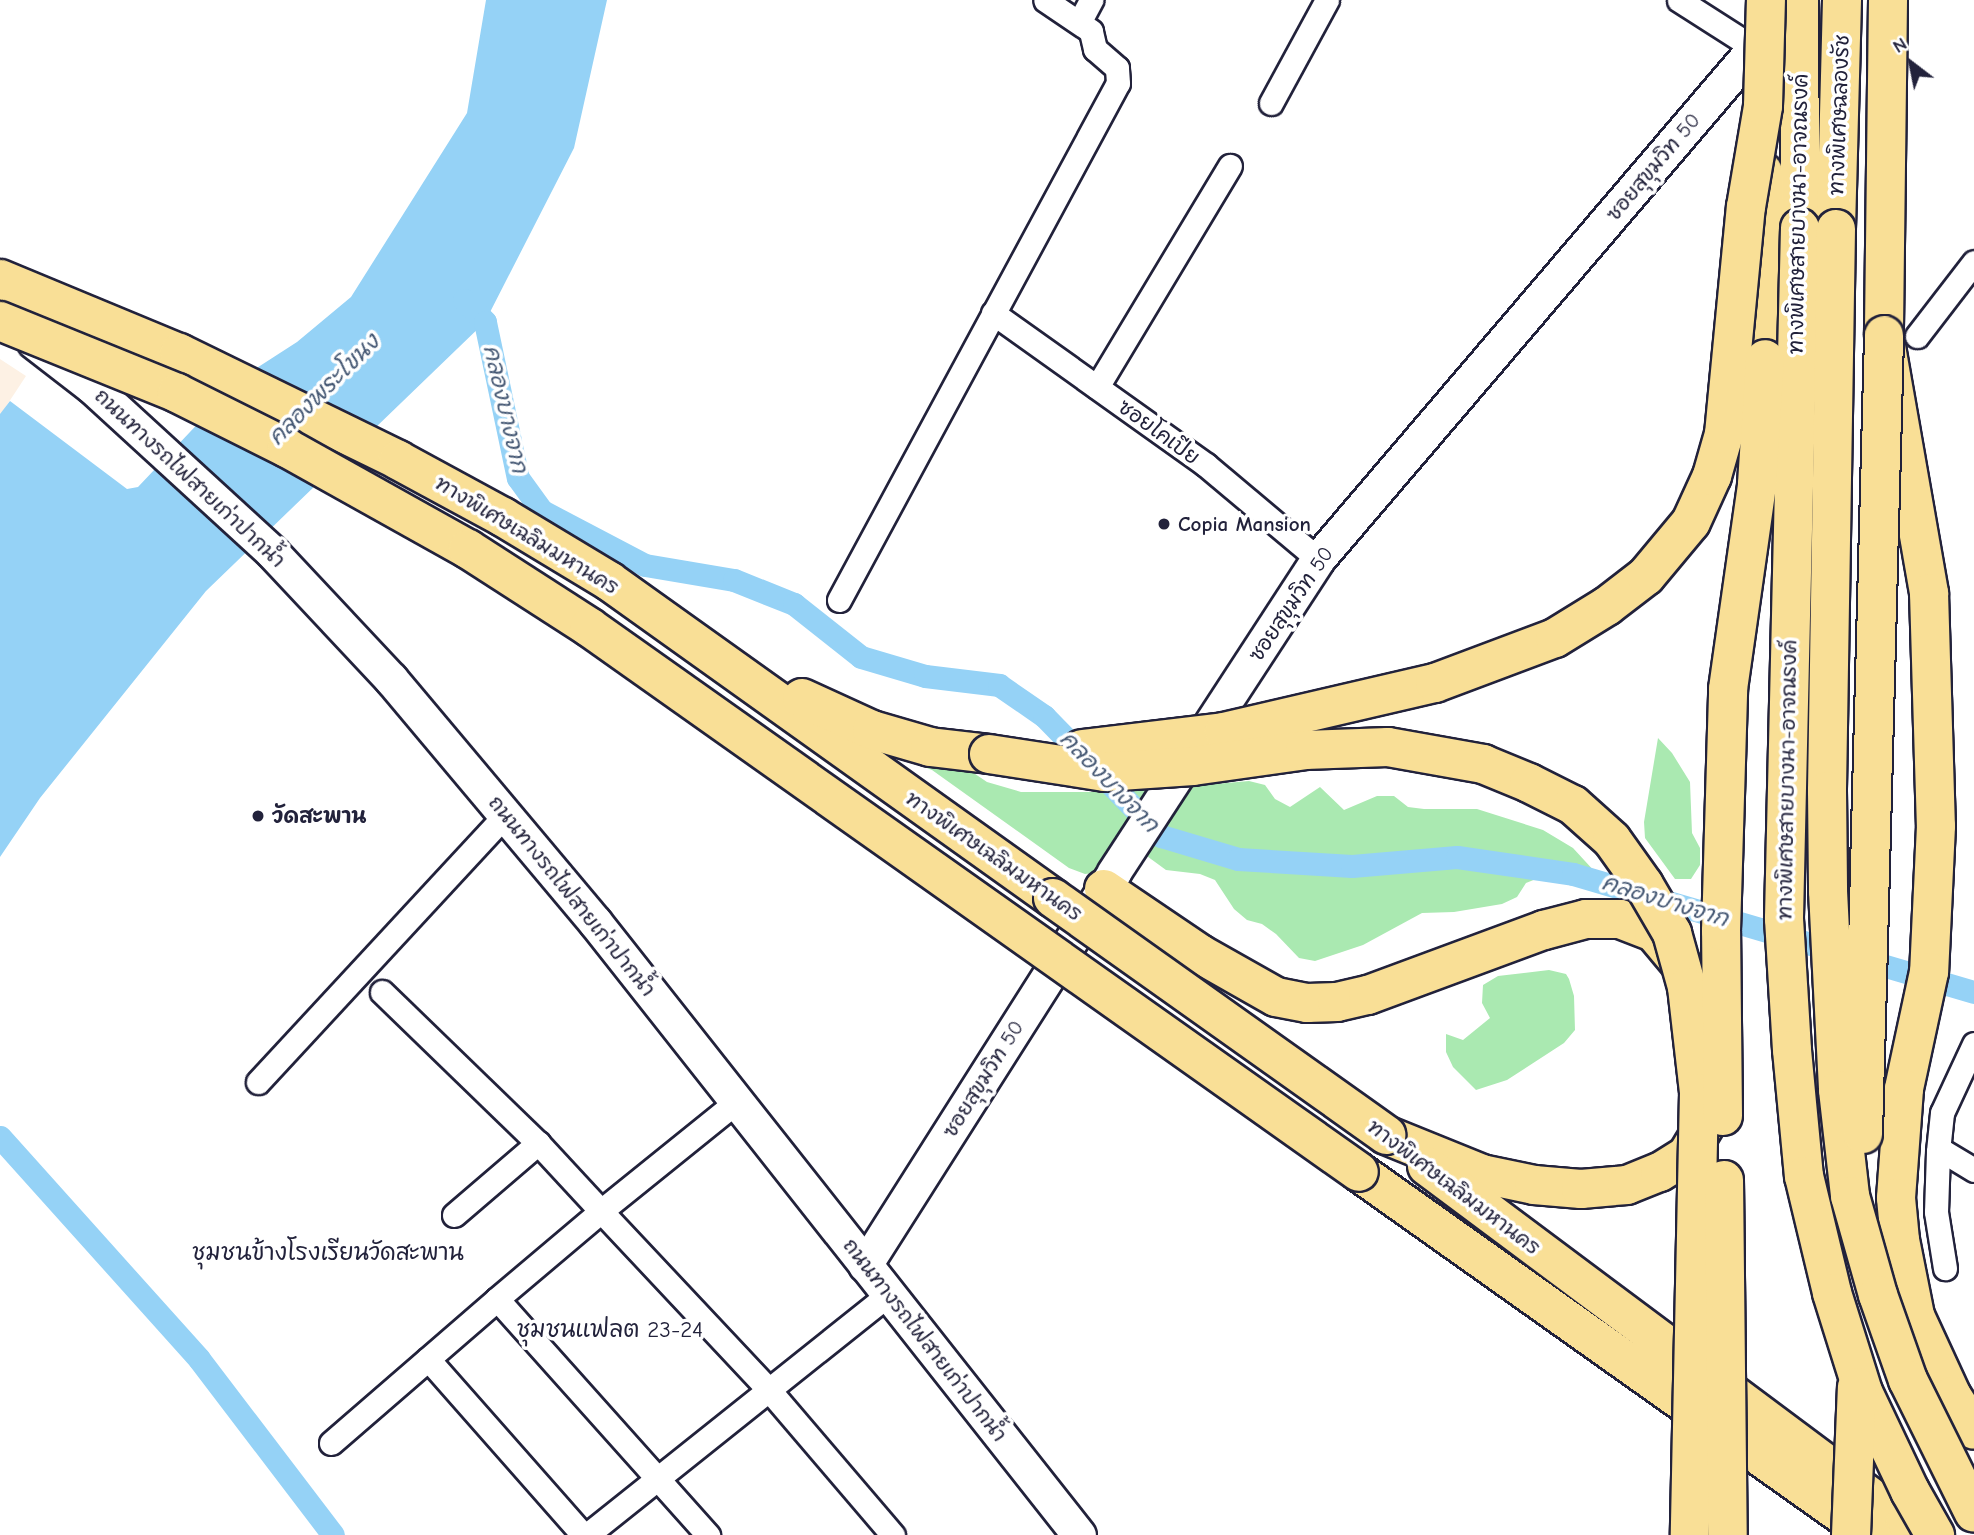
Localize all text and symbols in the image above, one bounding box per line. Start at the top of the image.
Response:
north arrow [1876,28,1946,98]
text: N [1889,33,1911,58]
street label: ทางพิเศษฉลองรัช [1824,34,1854,196]
street label: ทางพิเศษสายบางนา-อาจณรงค์ [1783,73,1813,355]
street label: ซอยสุขุมวิท 50 [1601,108,1705,226]
water label: คลองพระโขนง [263,329,385,451]
water label: คลองบางจาก [477,342,533,476]
street label: ถนนทางรถไฟสายเก่าปากน้ำ [89,383,291,573]
street label: ซอยโคเปีย [1113,394,1205,470]
street label: ทางพิเศษเฉลิมมหานคร [431,470,623,600]
place label: Copia Mansion [1178,511,1311,537]
marker: Copia Mansion [1156,516,1172,532]
street label: ซอยสุขุมวิท 50 [1243,542,1339,666]
street label: ทางพิเศษสายบางนา-อาจณรงค์ [1772,639,1802,921]
water label: คลองบางจาก [1054,726,1164,838]
street label: ทางพิเศษเฉลิมมหานคร [901,785,1087,927]
street label: ถนนทางรถไฟสายเก่าปากน้ำ [483,790,661,1002]
place label: วัดสะพาน [272,803,366,829]
marker: วัดสะพาน [250,808,266,824]
water label: คลองบางจาก [1599,869,1731,933]
street label: ซอยสุขุมวิท 50 [937,1016,1029,1142]
street label: ทางพิเศษเฉลิมมหานคร [1363,1114,1545,1260]
street label: ถนนทางรถไฟสายเก่าปากน้ำ [838,1233,1012,1447]
district label: ชุมชนข้างโรงเรียนวัดสะพาน [192,1239,464,1267]
district label: ชุมชนแฟลต 23-24 [517,1316,703,1344]

